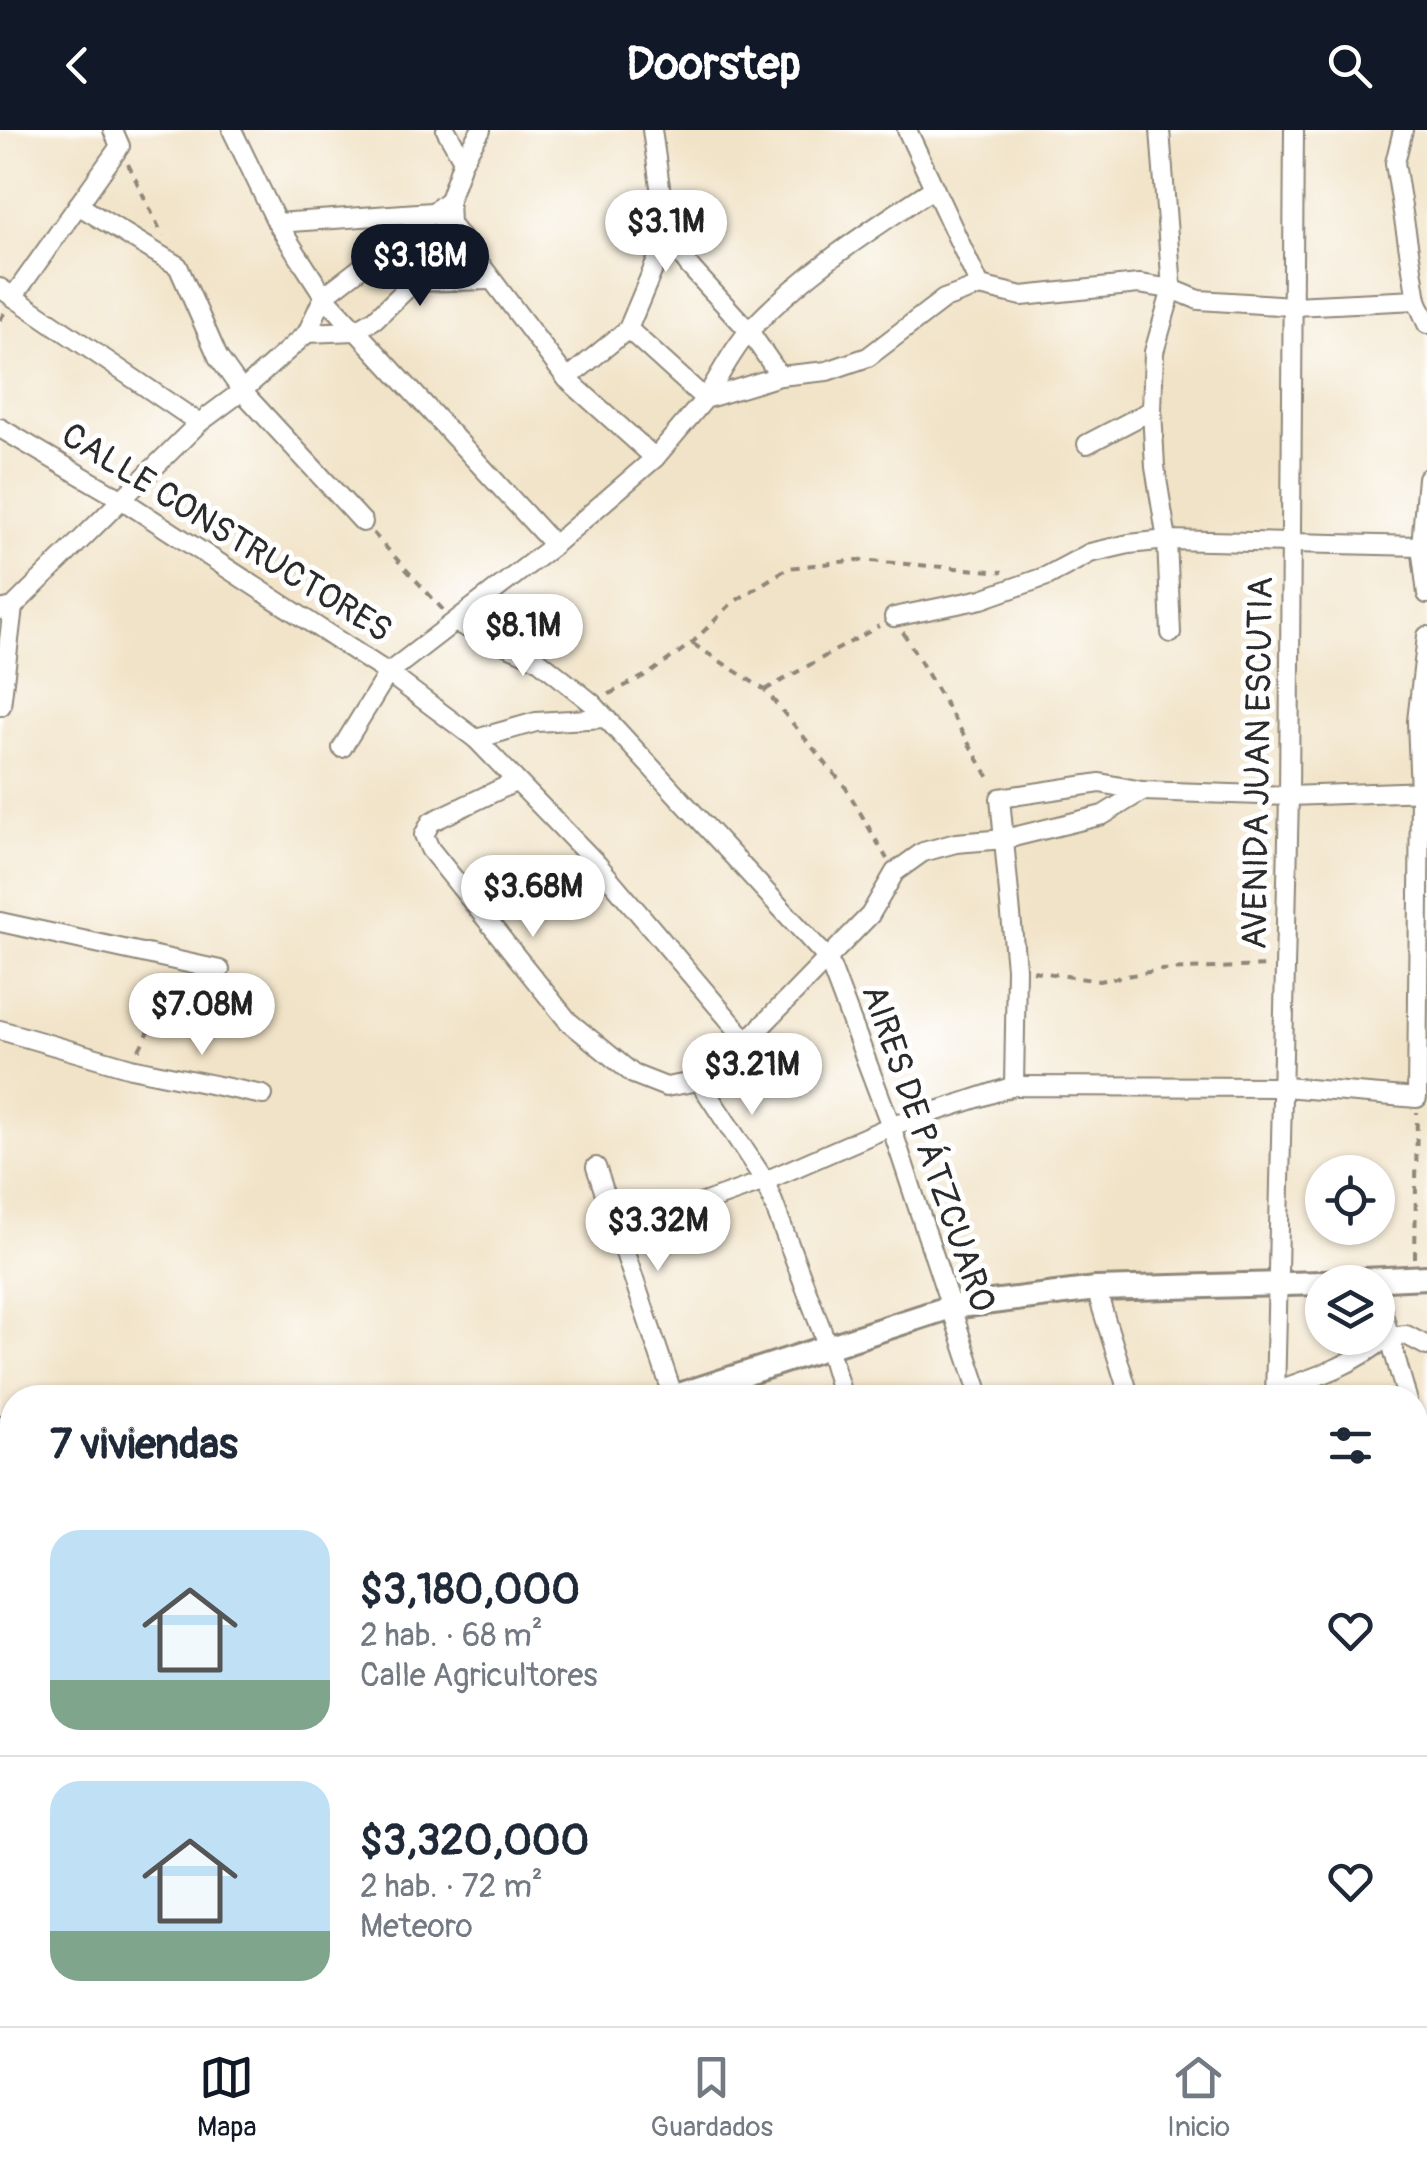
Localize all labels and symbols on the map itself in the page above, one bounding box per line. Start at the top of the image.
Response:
pin: $3.1M [596,190,736,275]
pin: $3.18M [339,224,501,309]
street label: CALLE CONSTRUCTORES [53,413,400,652]
street label: AVENIDA JUAN ESCUTIA [1233,576,1283,950]
pin: $8.1M [453,594,593,679]
pin: $3.68M [452,855,614,940]
pin: $7.08M [121,973,283,1058]
street label: AIRES DE PÁTZCUARO [851,979,1005,1318]
pin: $3.21M [671,1033,833,1118]
pin: $3.32M [577,1189,739,1274]

